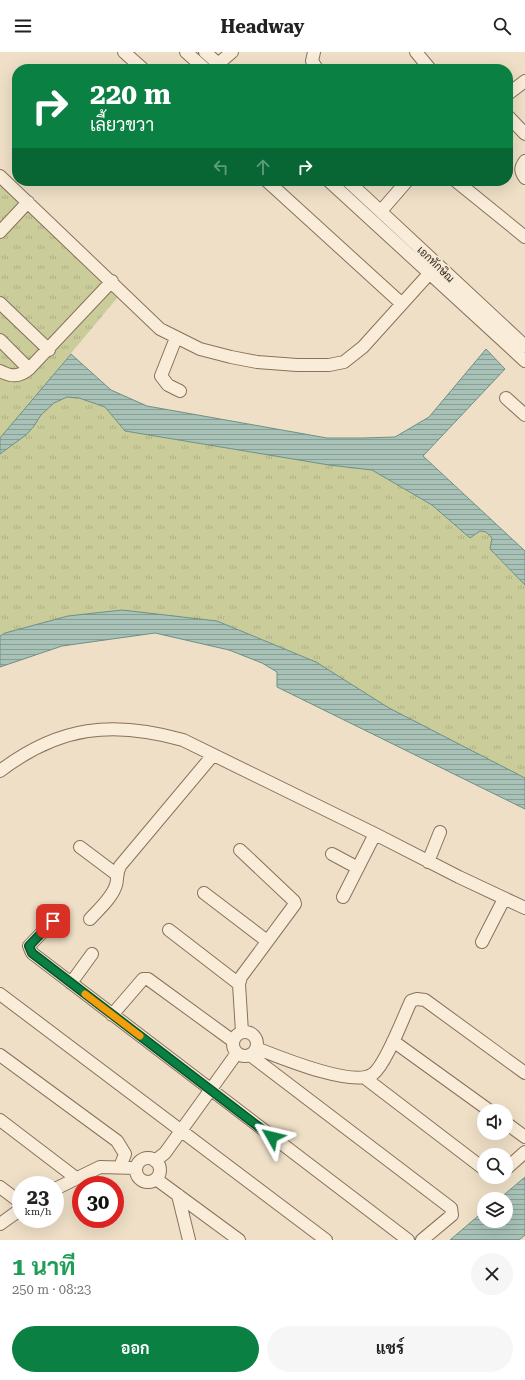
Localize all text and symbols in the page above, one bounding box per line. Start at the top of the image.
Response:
icon: menu [12,15,34,37]
icon: search [491,15,513,37]
text: Headway [221,16,304,37]
text: 220 m [90,78,171,111]
icon: right [24,80,76,132]
text: เลี้ยวขวา [90,114,154,135]
icon: left [210,156,232,178]
icon: ahead [252,156,274,178]
icon: right [294,156,316,178]
street label: เอกทักษิณ [414,243,458,285]
pin [36,904,70,938]
icon: arrive [42,910,64,932]
map controls [477,1104,513,1228]
button: sound [477,1104,513,1140]
position arrow [251,1116,293,1158]
button: search [477,1148,513,1184]
speed limit sign: 30 [72,1176,124,1228]
text: 23 [27,1185,49,1209]
button: layers [477,1192,513,1228]
text: km/h [25,1206,51,1217]
text: 1 นาที [12,1253,76,1281]
button: close [471,1253,513,1295]
text: 250 m · 08:23 [12,1282,91,1297]
button: ออก [12,1326,259,1372]
button: แชร์ [267,1326,513,1372]

